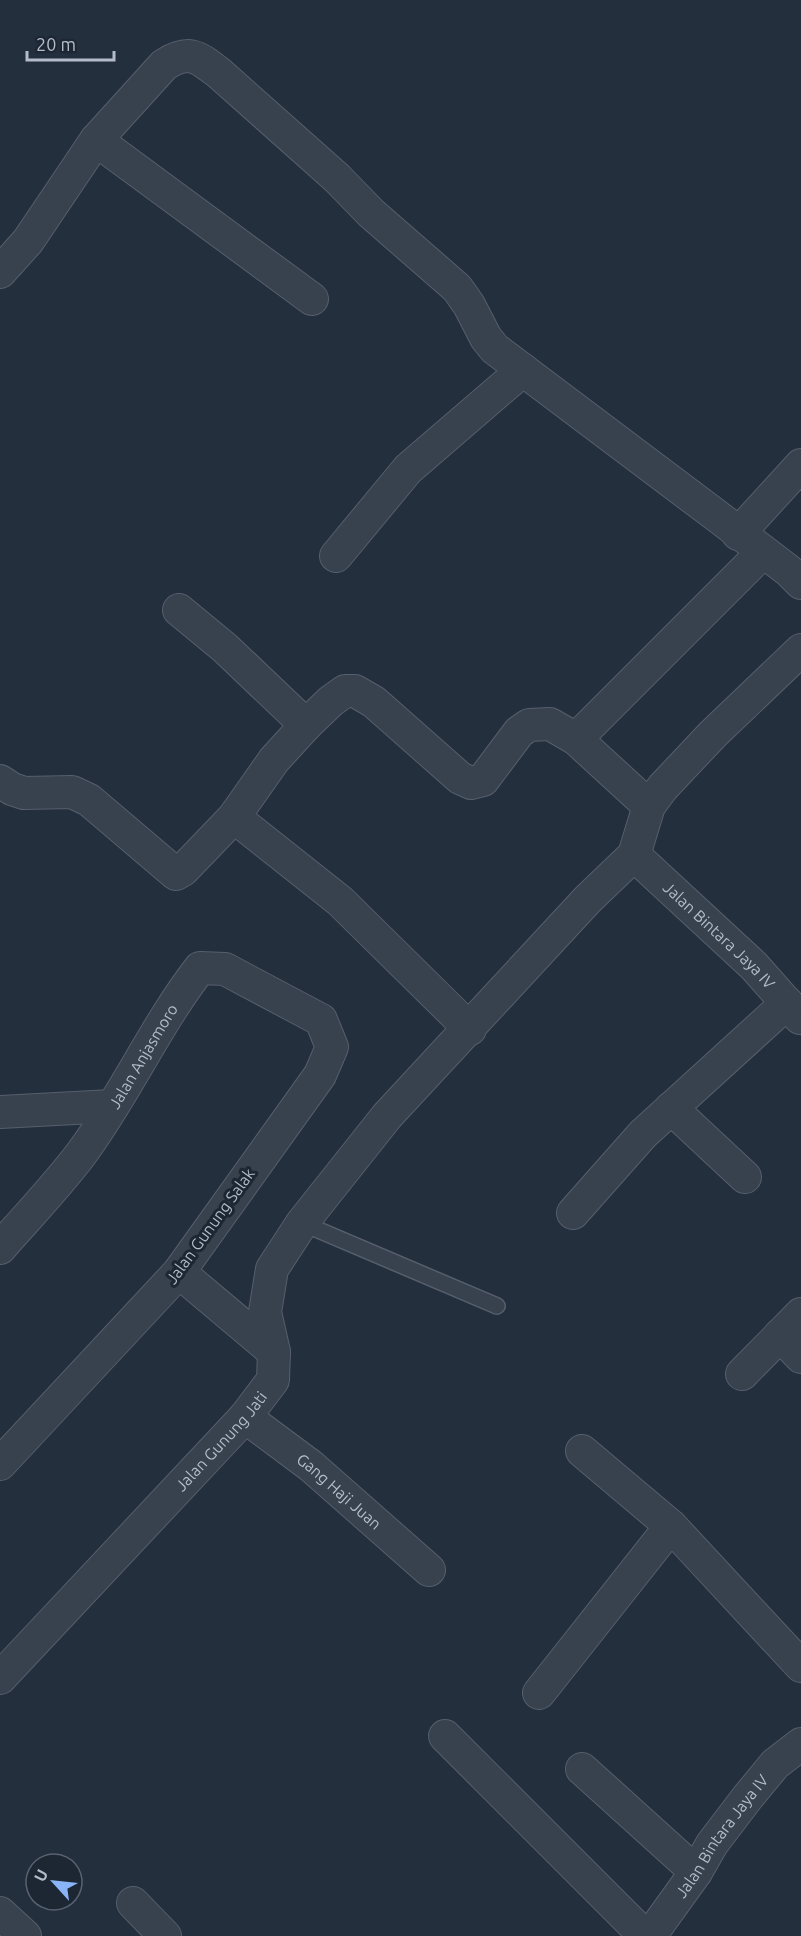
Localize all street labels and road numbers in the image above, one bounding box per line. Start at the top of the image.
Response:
street label: Jalan Bintara Jaya IV [660,878,779,992]
street label: Jalan Anjasmoro [105,1001,181,1112]
street label: Jalan Gunung Salak [162,1165,258,1287]
street label: Jalan Gunung Jati [171,1388,270,1494]
street label: Gang Haji Juan [293,1450,385,1533]
street label: Jalan Bintara Jaya IV [672,1771,772,1901]

